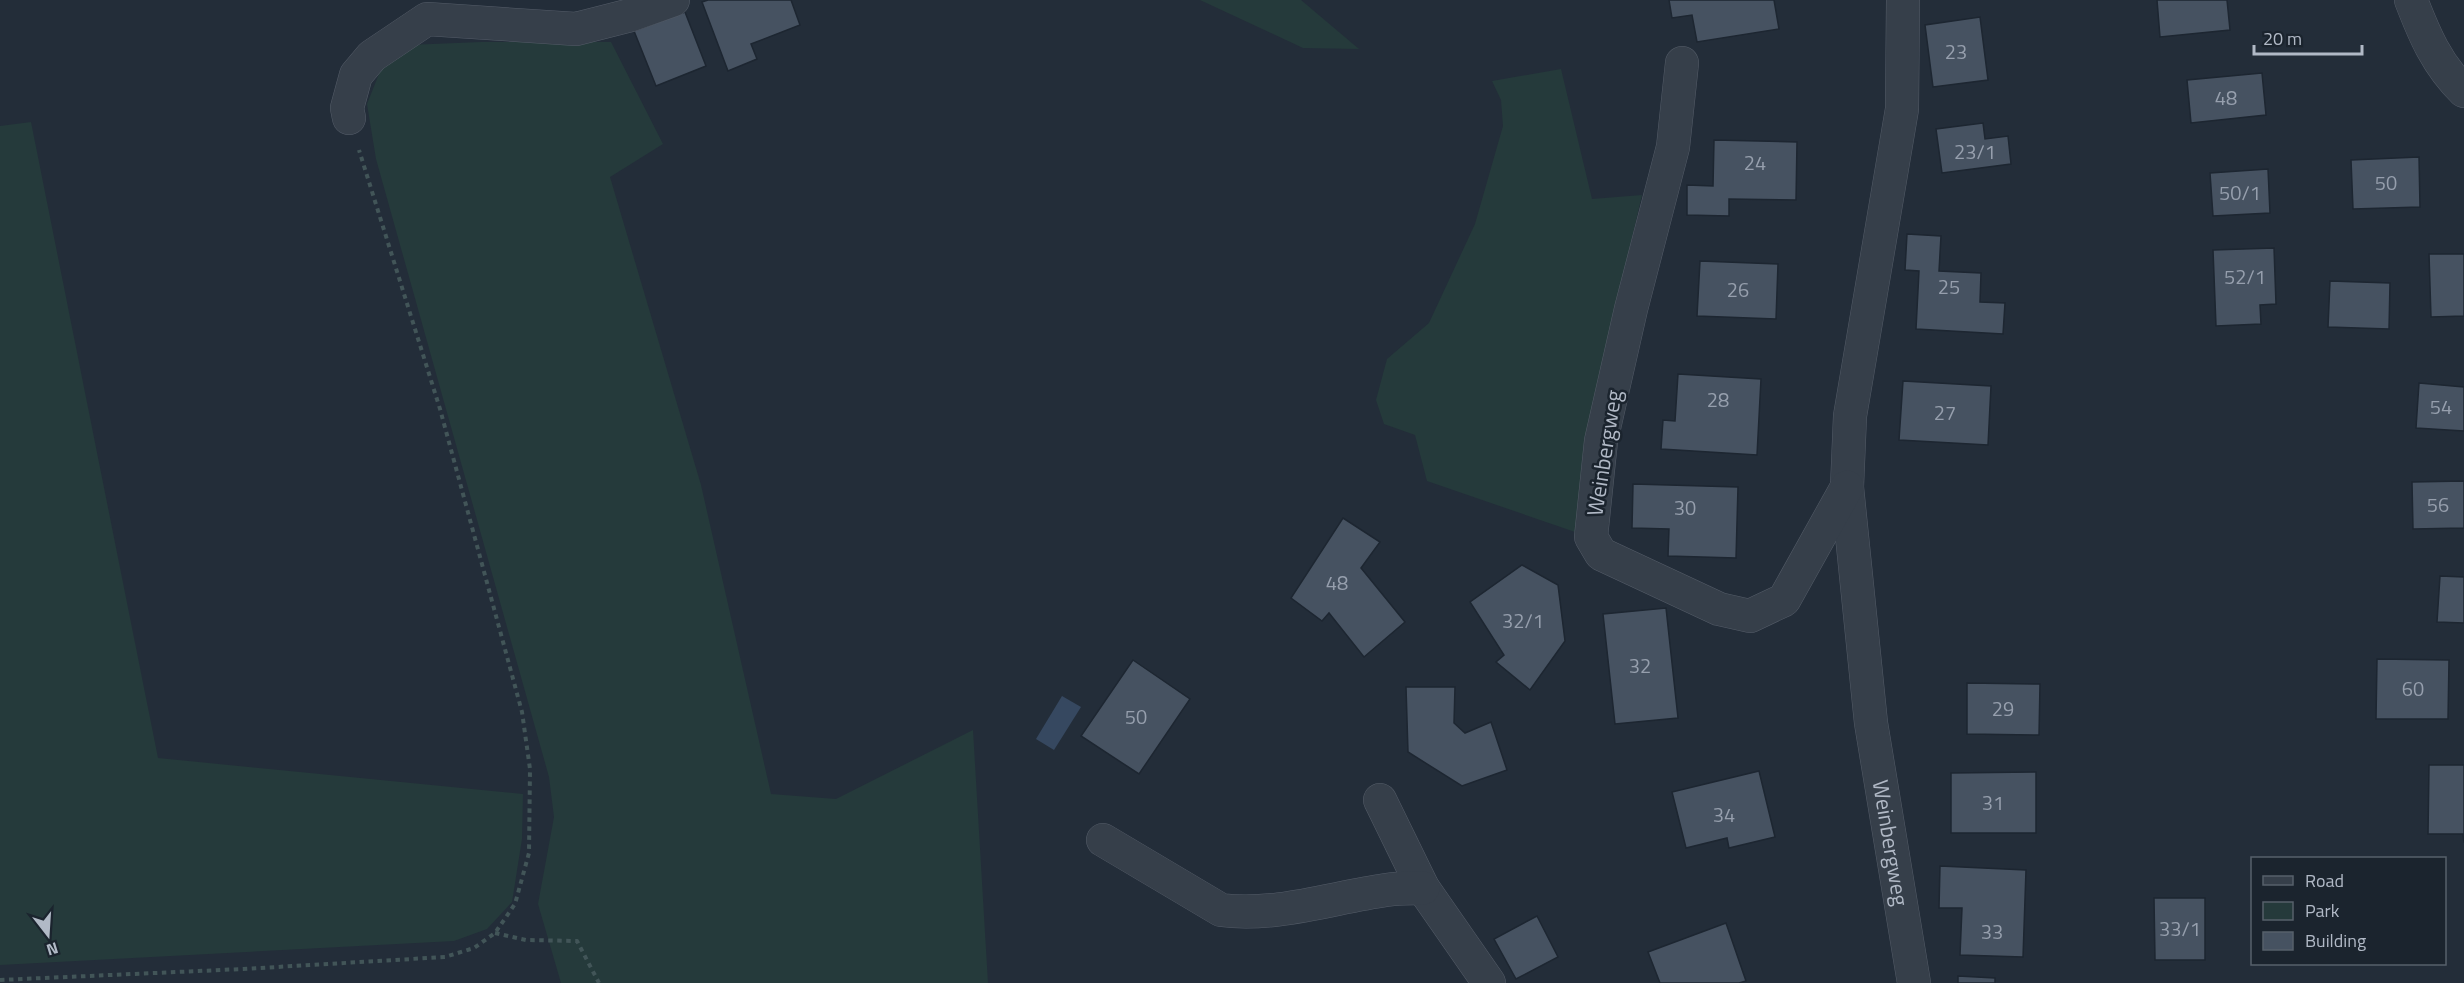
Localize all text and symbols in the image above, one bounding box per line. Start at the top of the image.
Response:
scale bar [2254,18,2362,56]
text: 20 m [2263,25,2302,52]
house number: 23 [1945,36,1967,67]
house number: 48 [2215,82,2237,113]
house number: 23/1 [1954,136,1996,167]
house number: 24 [1744,147,1766,178]
house number: 50 [2375,167,2397,198]
house number: 50/1 [2219,177,2261,208]
house number: 52/1 [2224,261,2266,292]
house number: 25 [1938,271,1960,302]
house number: 26 [1727,274,1749,305]
house number: 28 [1707,384,1729,415]
street label: Weinbergweg [1577,387,1631,519]
house number: 54 [2430,391,2452,422]
house number: 27 [1934,397,1956,428]
house number: 56 [2427,489,2449,520]
house number: 30 [1674,492,1696,523]
house number: 48 [1326,567,1348,598]
house number: 32/1 [1502,605,1544,636]
house number: 32 [1629,650,1651,681]
house number: 60 [2402,673,2424,704]
house number: 29 [1992,693,2014,724]
house number: 50 [1125,701,1147,732]
street label: Weinbergweg [1864,777,1918,908]
house number: 31 [1982,787,2004,818]
house number: 34 [1713,799,1735,830]
legend [2251,857,2446,965]
text: Road [2305,867,2344,894]
text: Park [2305,897,2340,924]
north arrow [18,905,78,965]
house number: 33/1 [2159,913,2201,944]
house number: 33 [1981,916,2003,947]
text: Building [2305,927,2366,954]
text: N [44,936,61,962]

